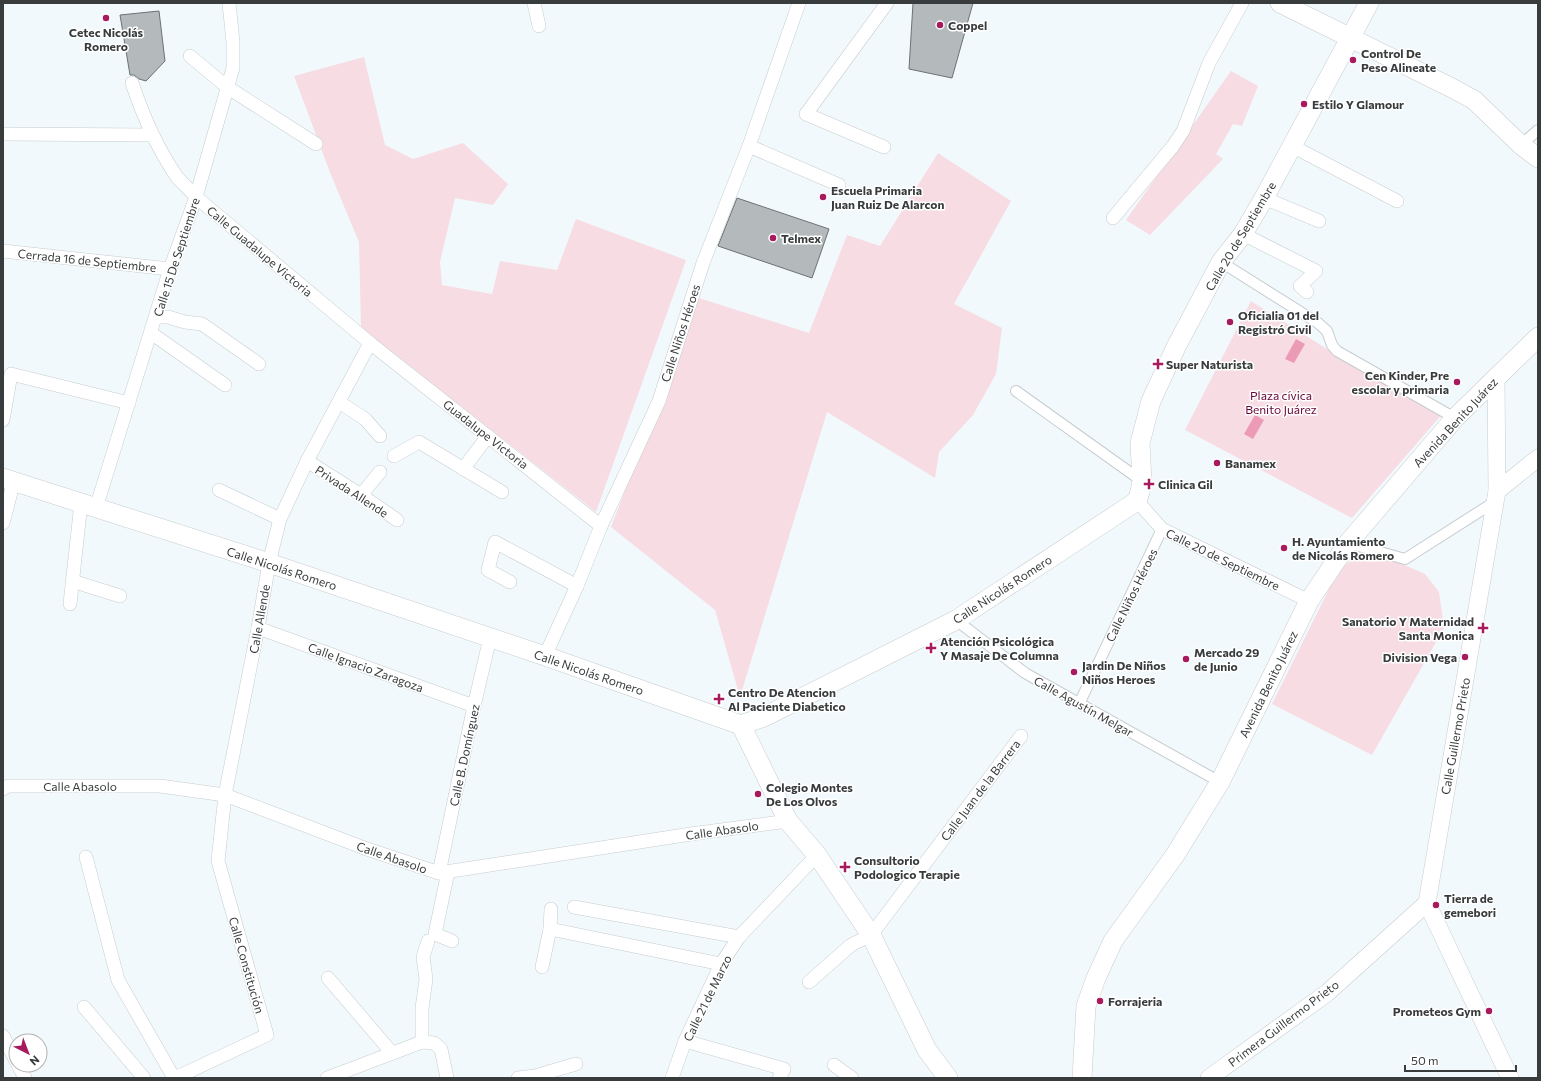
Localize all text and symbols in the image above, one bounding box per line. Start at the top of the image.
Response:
marker: Cetec Nicolás Romero [101,13,111,23]
place label: Coppel [948,18,987,32]
marker: Coppel [935,20,945,30]
place label: Cetec Nicolás Romero [69,25,144,53]
place label: Control De Peso Alineate [1361,46,1436,74]
marker: Control De Peso Alineate [1348,55,1358,65]
place label: Estilo Y Glamour [1312,97,1404,111]
marker: Estilo Y Glamour [1299,99,1309,109]
street label: Calle 20 de Septiembre [1202,179,1278,293]
place label: Escuela Primaria Juan Ruiz De Alarcon [831,183,944,212]
marker: Escuela Primaria Juan Ruiz De Alarcon [818,192,828,202]
street label: Calle 15 De Septiembre [150,196,202,318]
street label: Calle Guadalupe Victoria [205,203,315,299]
place label: Telmex [781,231,821,245]
marker: Telmex [768,233,778,243]
street label: Cerrada 16 de Septiembre [17,246,157,274]
street label: Calle Niños Héroes [658,282,702,384]
place label: Oficialia 01 del Registró Civil [1238,308,1319,336]
marker: Oficialia 01 del Registró Civil [1225,317,1235,327]
place label: Super Naturista [1166,357,1253,371]
marker: Super Naturista [1153,359,1163,369]
place label: Cen Kinder, Pre escolar y primaria [1352,368,1449,396]
street label: Avenida Benito Juárez [1410,374,1501,470]
marker: Cen Kinder, Pre escolar y primaria [1452,377,1462,387]
park label: Plaza cívica Benito Juárez [1245,388,1317,417]
street label: Guadalupe Victoria [441,397,531,471]
place label: Banamex [1225,456,1276,470]
marker: Banamex [1212,458,1222,468]
street label: Privada Allende [313,462,391,520]
place label: Clinica Gil [1158,477,1213,491]
marker: Clinica Gil [1143,478,1155,490]
street label: Calle 20 de Septiembre [1164,525,1282,593]
place label: H. Ayuntamiento de Nicolás Romero [1292,534,1394,562]
marker: H. Ayuntamiento de Nicolás Romero [1279,543,1289,553]
street label: Calle Nicolás Romero [225,544,339,592]
street label: Calle Niños Héroes [1102,546,1160,644]
street label: Calle Nicolás Romero [950,552,1054,626]
street label: Calle Allende [246,583,272,655]
place label: Sanatorio Y Maternidad Santa Monica [1342,614,1474,642]
marker: Sanatorio Y Maternidad Santa Monica [1477,622,1489,634]
street label: Avenida Benito Juárez [1236,628,1301,740]
place label: Atención Psicológica Y Masaje De Columna [940,634,1059,662]
street label: Calle Ignacio Zaragoza [306,640,426,694]
marker: Atención Psicológica Y Masaje De Columna [925,642,937,654]
place label: Mercado 29 de Junio [1194,645,1259,674]
street label: Calle Nicolás Romero [532,647,646,697]
place label: Division Vega [1383,650,1457,664]
marker: Division Vega [1460,652,1470,662]
marker: Mercado 29 de Junio [1181,654,1191,664]
place label: Jardin De Niños Niños Heroes [1082,658,1166,686]
marker: Jardin De Niños Niños Heroes [1069,667,1079,677]
street label: Calle Agustín Melgar [1032,673,1136,739]
street label: Calle Guillermo Prieto [1438,676,1472,796]
place label: Centro De Atencion Al Paciente Diabetico [728,685,846,713]
marker: Centro De Atencion Al Paciente Diabetico [713,693,725,705]
street label: Calle B. Domínguez [446,703,482,807]
street label: Calle Juan de la Barrera [937,737,1023,844]
street label: Calle Abasolo [43,779,117,793]
place label: Colegio Montes De Los Olvos [766,780,853,808]
marker: Colegio Montes De Los Olvos [753,789,763,799]
street label: Calle Abasolo [685,818,759,842]
street label: Calle Abasolo [355,838,429,876]
place label: Consultorio Podologico Terapie [854,853,960,881]
marker: Consultorio Podologico Terapie [839,861,851,873]
place label: Tierra de gemebori [1444,891,1496,919]
marker: Tierra de gemebori [1431,900,1441,910]
street label: Calle Constitución [227,915,267,1015]
street label: Calle 21 de Marzo [680,952,734,1044]
street label: Primera Guillermo Prieto [1225,977,1341,1069]
place label: Forrajeria [1108,994,1162,1008]
marker: Forrajeria [1095,996,1105,1006]
place label: Prometeos Gym [1393,1004,1481,1018]
marker: Prometeos Gym [1484,1006,1494,1016]
north arrow [8,1033,48,1073]
scale bar [1405,1047,1516,1073]
text: N [28,1053,42,1068]
text: 50 m [1411,1053,1439,1067]

